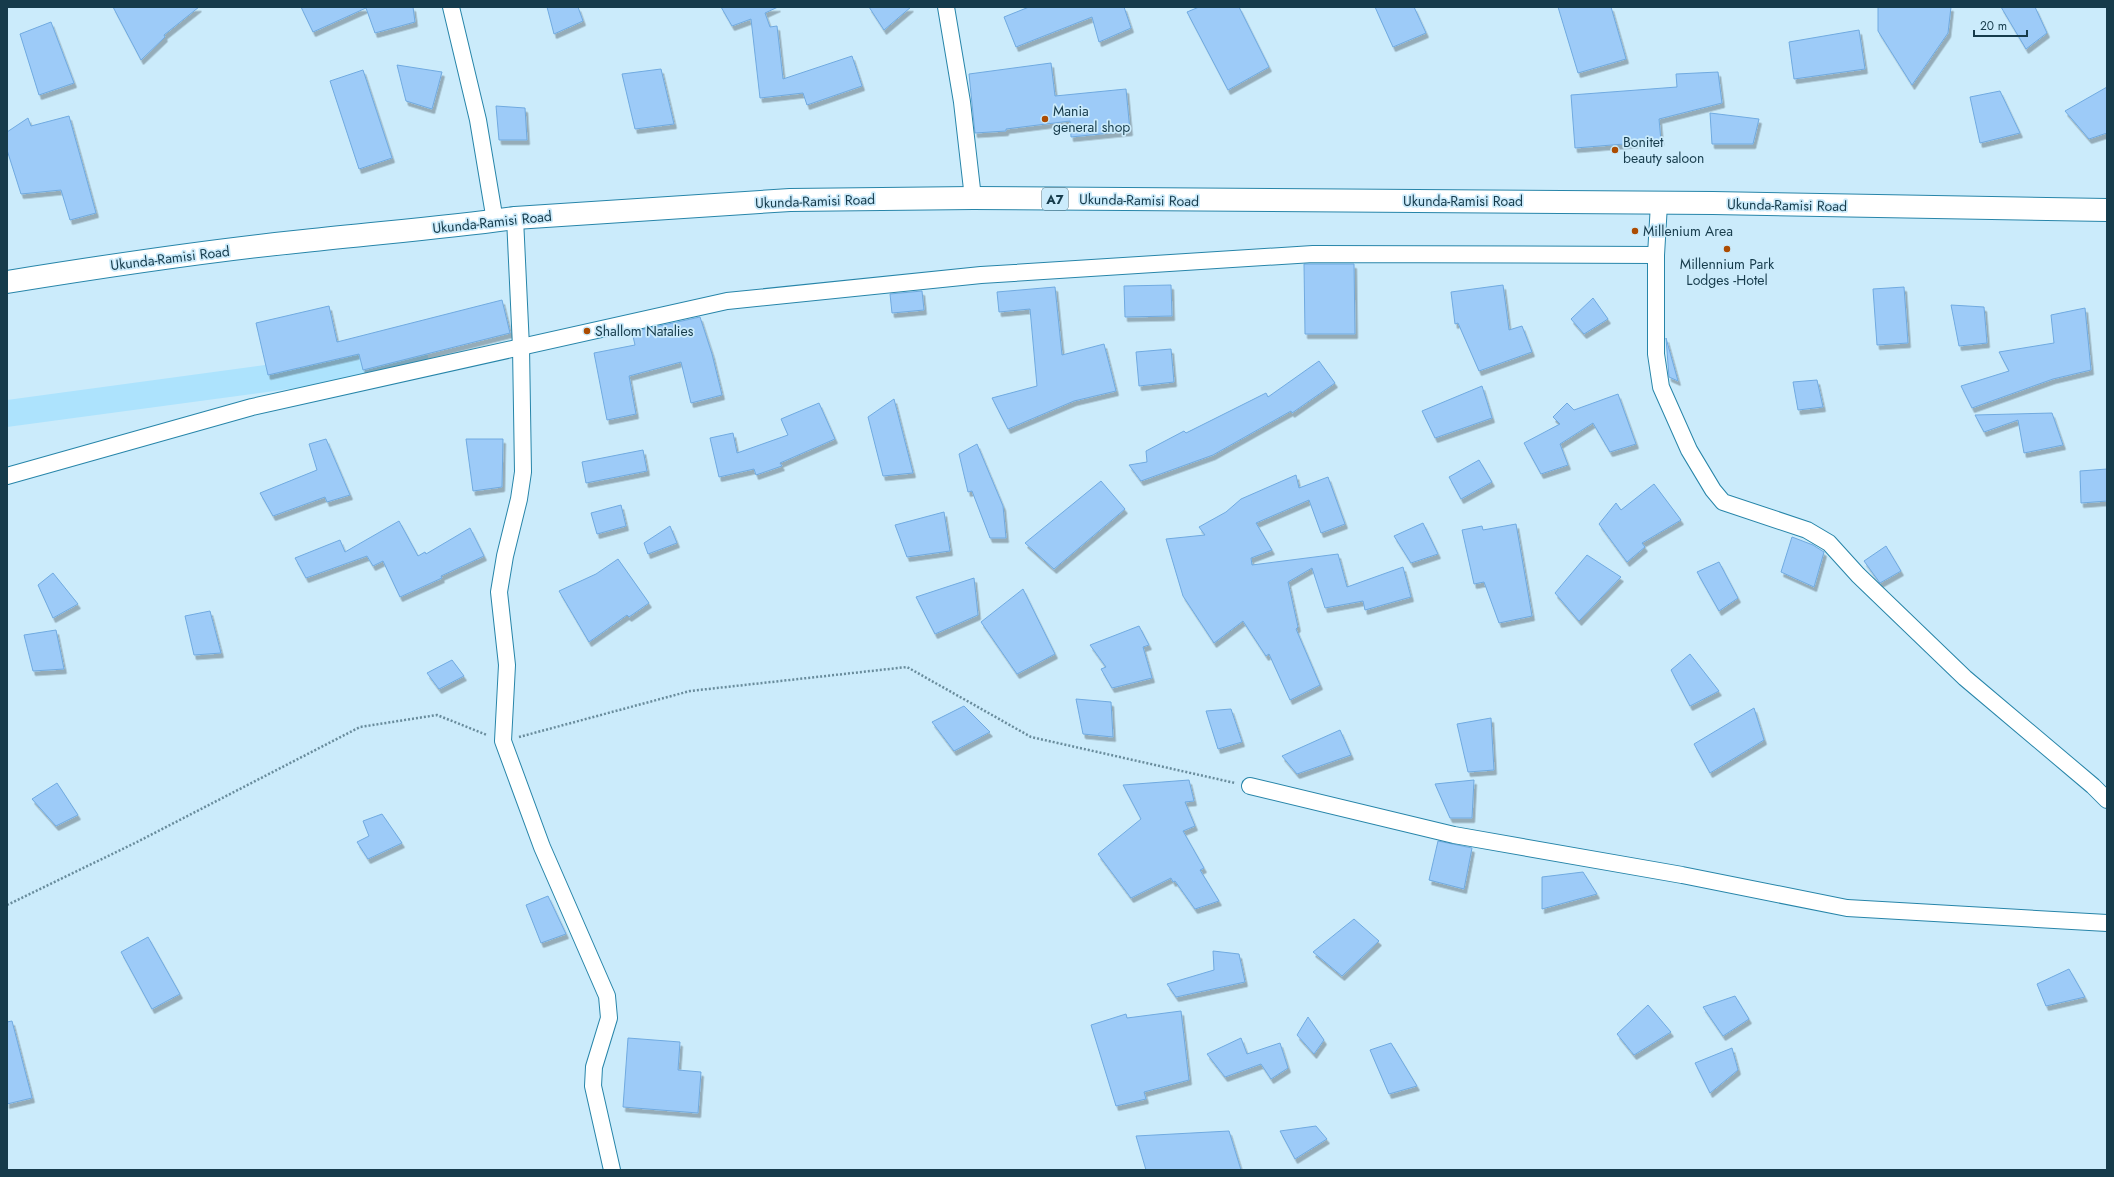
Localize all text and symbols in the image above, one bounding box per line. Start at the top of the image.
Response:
scale bar [1974,12,2027,38]
text: 20 m [1980,17,2007,35]
place label: Mania general shop [1053,101,1130,137]
marker: Mania general shop [1040,114,1050,124]
place label: Bonitet beauty saloon [1623,132,1704,168]
marker: Bonitet beauty saloon [1610,145,1620,155]
road number: A7 [1042,188,1068,210]
street label: Ukunda-Ramisi Road [755,189,875,213]
street label: Ukunda-Ramisi Road [1079,189,1199,211]
street label: Ukunda-Ramisi Road [1403,191,1523,211]
street label: Ukunda-Ramisi Road [1727,194,1847,216]
street label: Ukunda-Ramisi Road [431,206,553,238]
place label: Millenium Area [1643,221,1733,241]
marker: Millenium Area [1630,226,1640,236]
street label: Ukunda-Ramisi Road [109,241,231,275]
marker: Millennium Park Lodges -Hotel [1722,244,1732,254]
place label: Millennium Park Lodges -Hotel [1680,254,1775,290]
place label: Shallom Natalies [595,321,694,341]
marker: Shallom Natalies [582,326,592,336]

